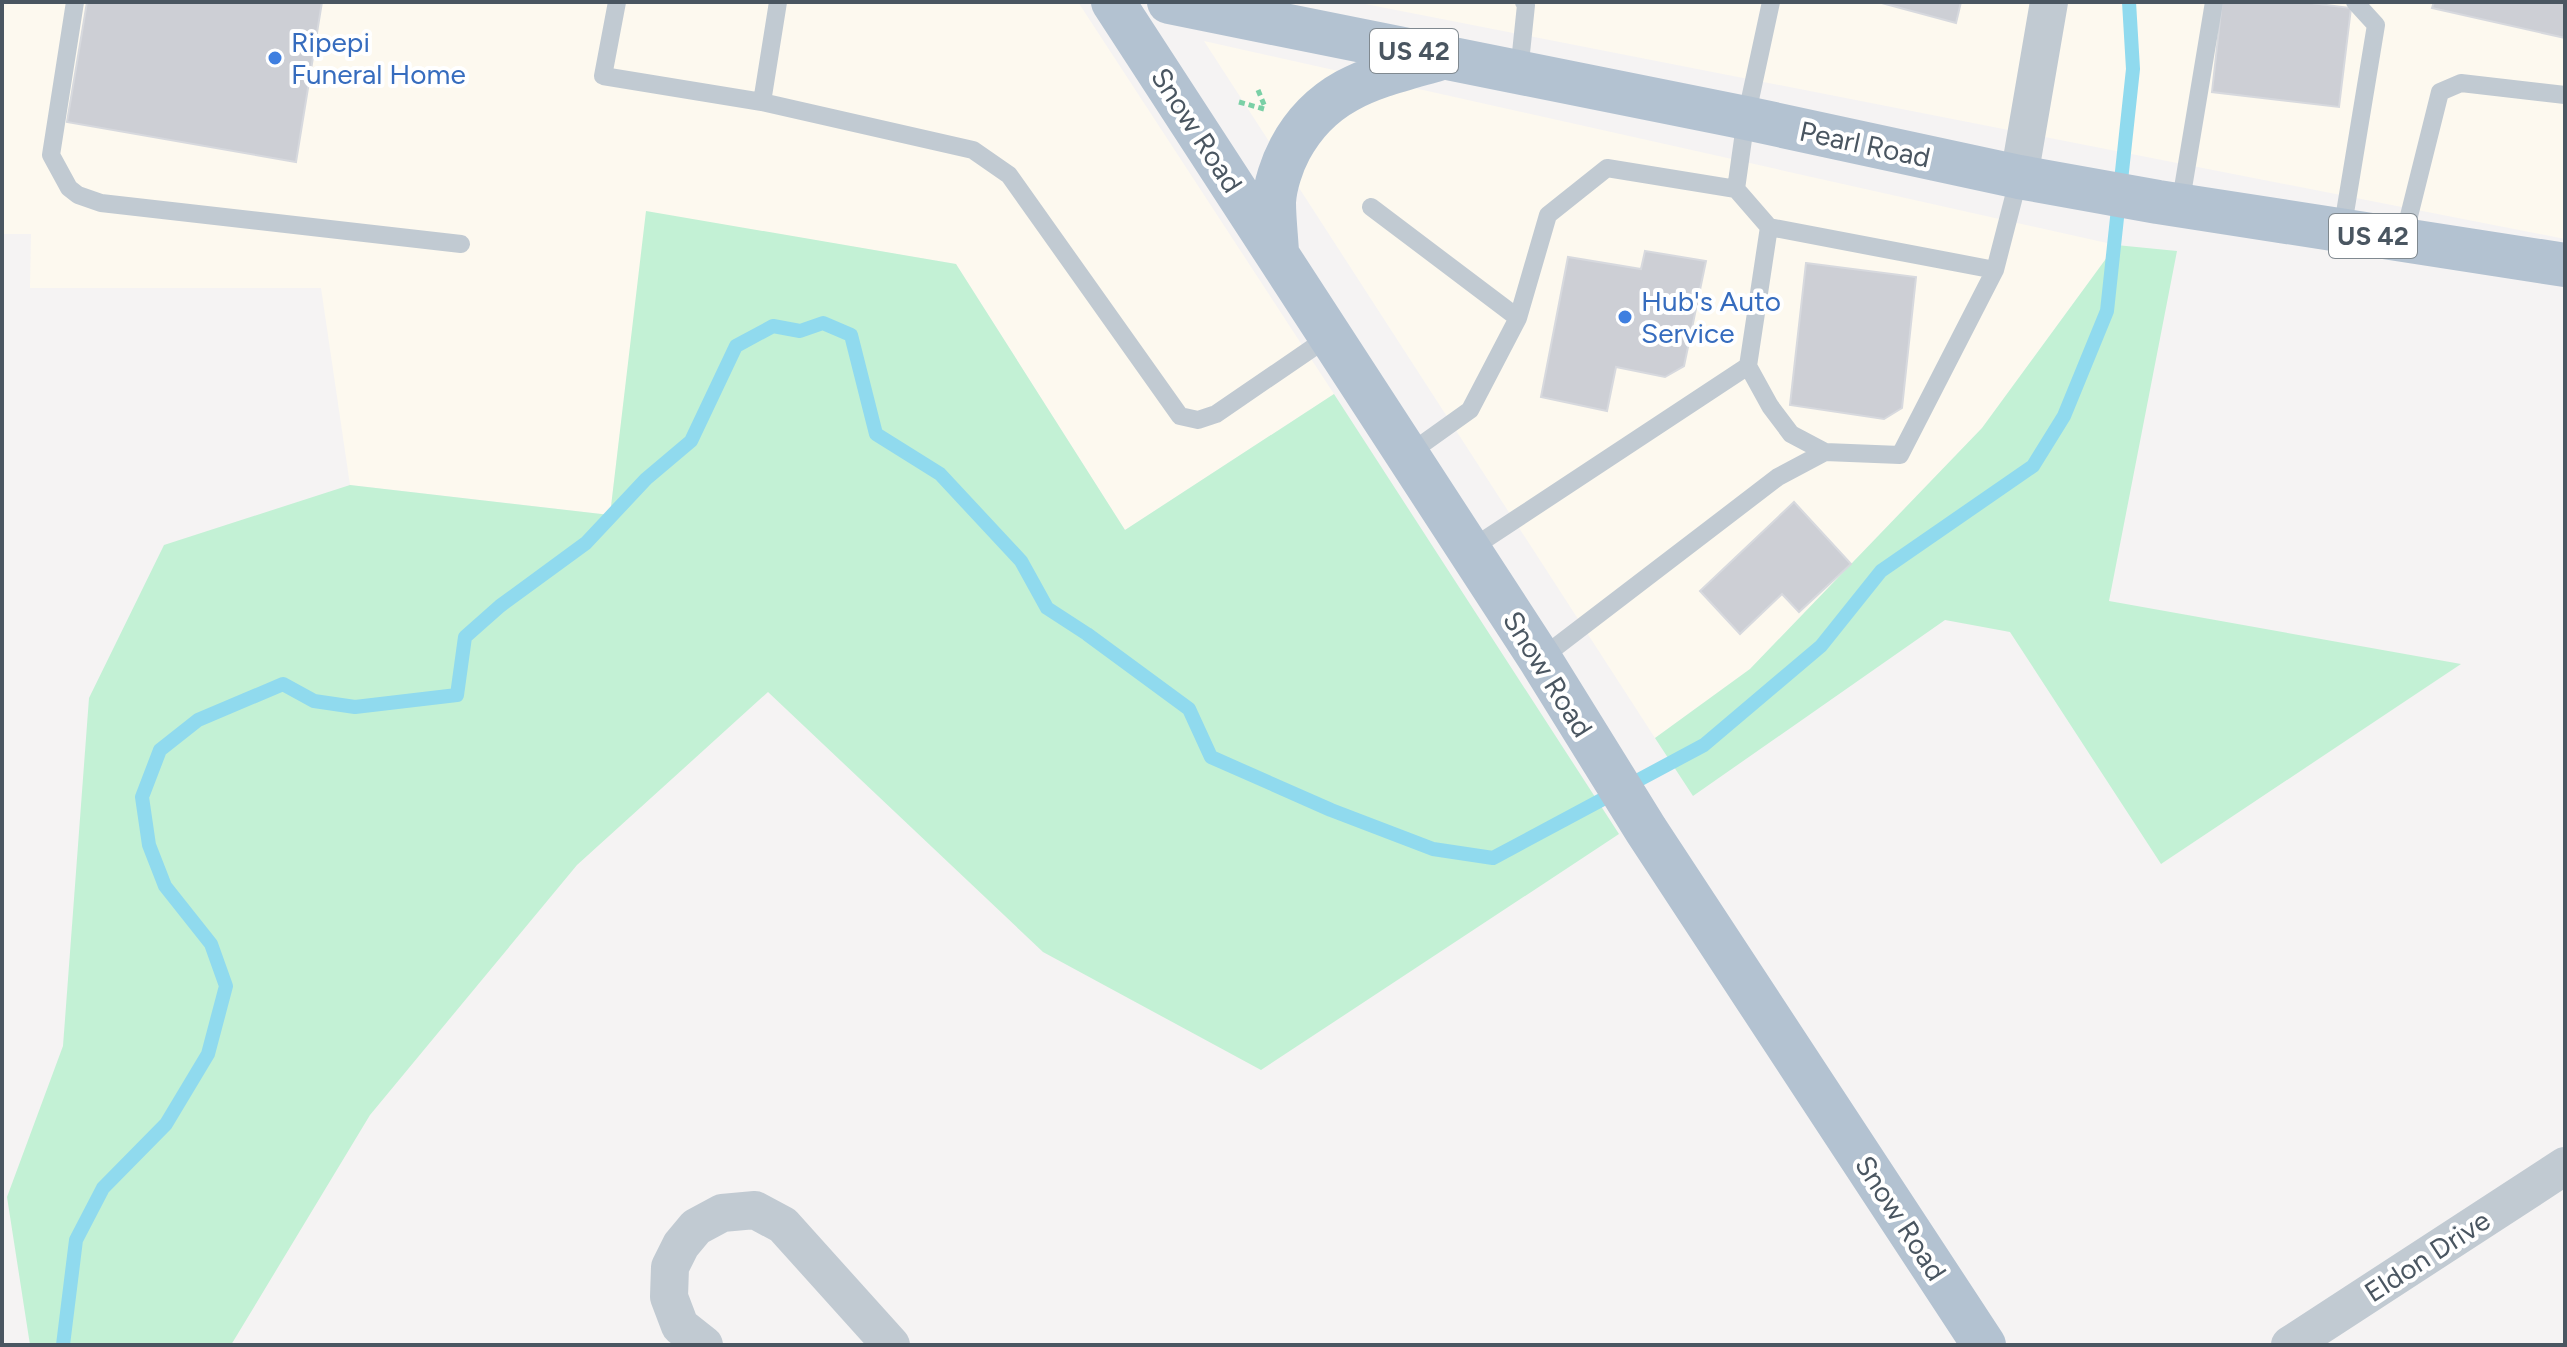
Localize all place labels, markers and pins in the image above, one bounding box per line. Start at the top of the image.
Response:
place label: Ripepi Funeral Home [291,25,466,91]
marker: Ripepi Funeral Home [266,49,284,67]
place label: Hub's Auto Service [1641,284,1781,350]
marker: Hub's Auto Service [1616,308,1634,326]

